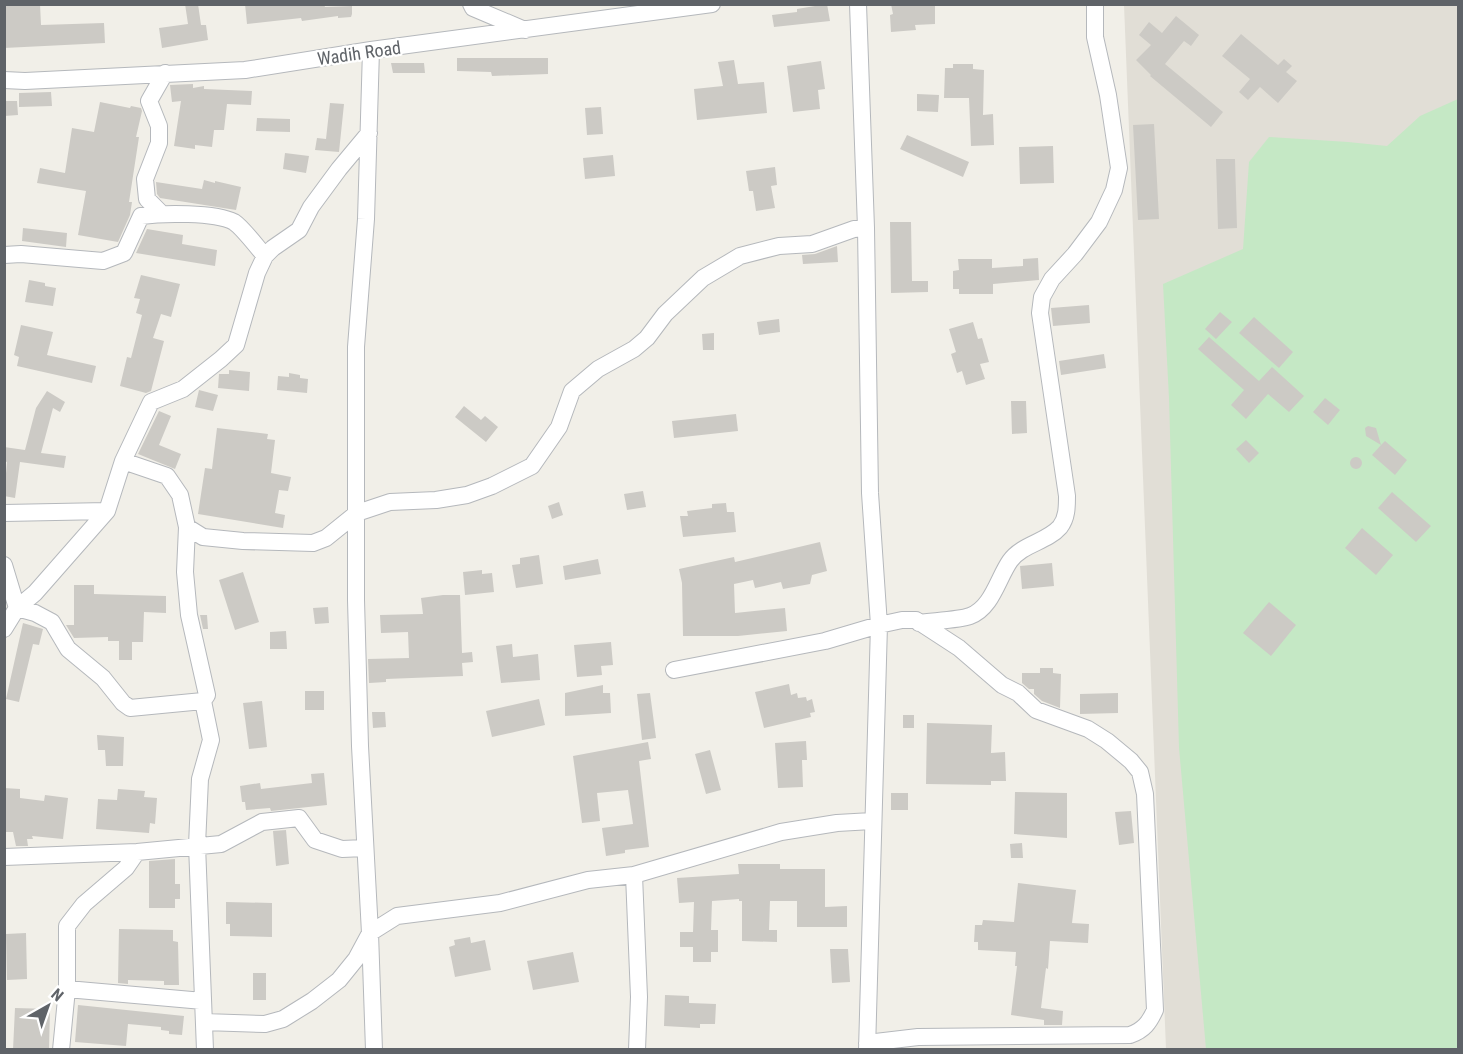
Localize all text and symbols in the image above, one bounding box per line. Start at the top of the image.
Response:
street label: Wadih Road [316,37,402,69]
north arrow [18,976,78,1036]
text: N [47,984,67,1005]

